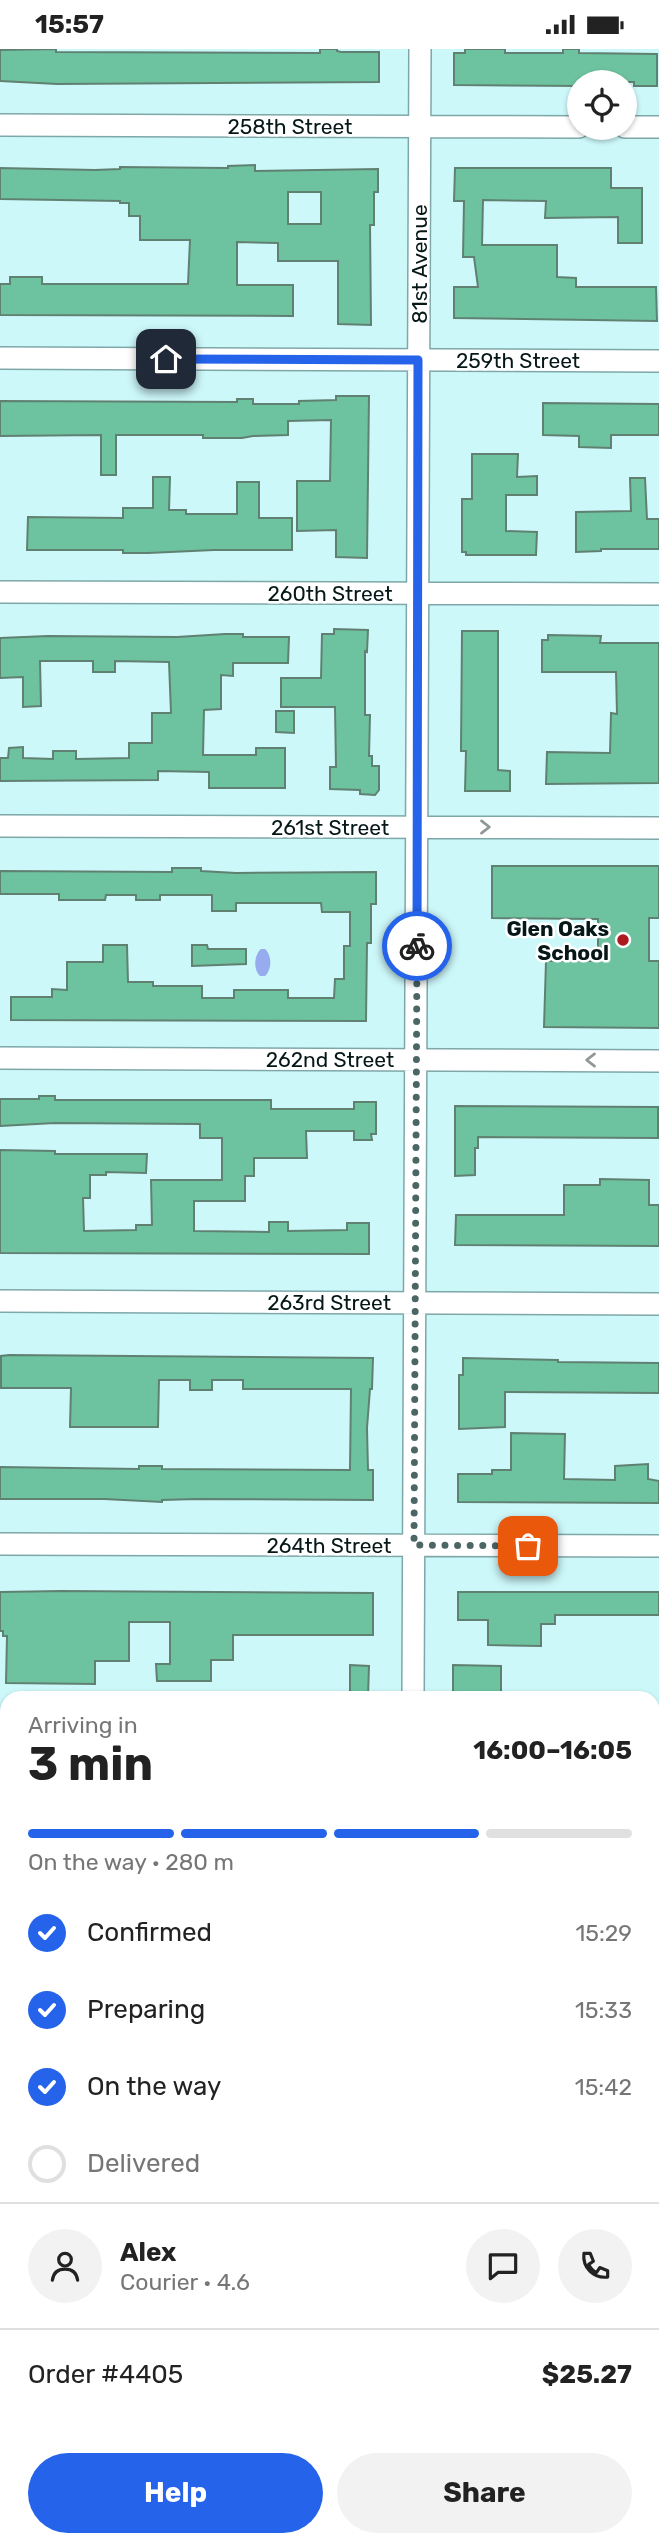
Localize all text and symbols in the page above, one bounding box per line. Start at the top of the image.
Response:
text: 15:57 [35,9,104,40]
map controls [567,70,637,140]
button: locate [567,70,637,140]
street label: 258th Street [227,114,353,139]
street label: 81st Avenue [407,204,432,324]
pin [136,329,196,389]
icon: home [147,340,185,378]
street label: 259th Street [456,348,580,373]
street label: 260th Street [267,581,393,606]
street label: 261st Street [271,815,389,840]
one-way arrow [480,819,490,835]
courier [382,911,452,981]
place label: Glen Oaks School [506,916,609,965]
icon: bike [398,927,436,965]
marker: Glen Oaks School [615,932,631,948]
street label: 262nd Street [266,1047,394,1072]
one-way arrow [585,1053,596,1068]
street label: 263rd Street [267,1290,391,1315]
pin [498,1516,558,1576]
icon: bag [509,1527,547,1565]
street label: 264th Street [267,1533,391,1558]
text: Arriving in [28,1711,138,1739]
text: 16:00–16:05 [473,1735,632,1766]
text: 3 min [28,1737,153,1792]
text: On the way · 280 m [28,1848,234,1876]
icon: check [28,1914,66,1952]
text: Confirmed [87,1917,212,1948]
text: 15:29 [575,1919,632,1947]
icon: check [28,1991,66,2029]
text: Preparing [87,1994,205,2025]
text: 15:33 [575,1996,632,2024]
icon: check [28,2068,66,2106]
text: On the way [87,2071,221,2102]
text: 15:42 [575,2073,632,2101]
text: Delivered [87,2148,200,2179]
button: person [28,2229,102,2303]
button: chat [466,2229,540,2303]
button: phone [558,2229,632,2303]
text: Alex [120,2237,176,2268]
text: Courier · 4.6 [120,2268,250,2296]
text: Order #4405 [28,2359,183,2390]
text: $25.27 [542,2359,632,2390]
button: Help [28,2453,323,2533]
button: Share [337,2453,632,2533]

